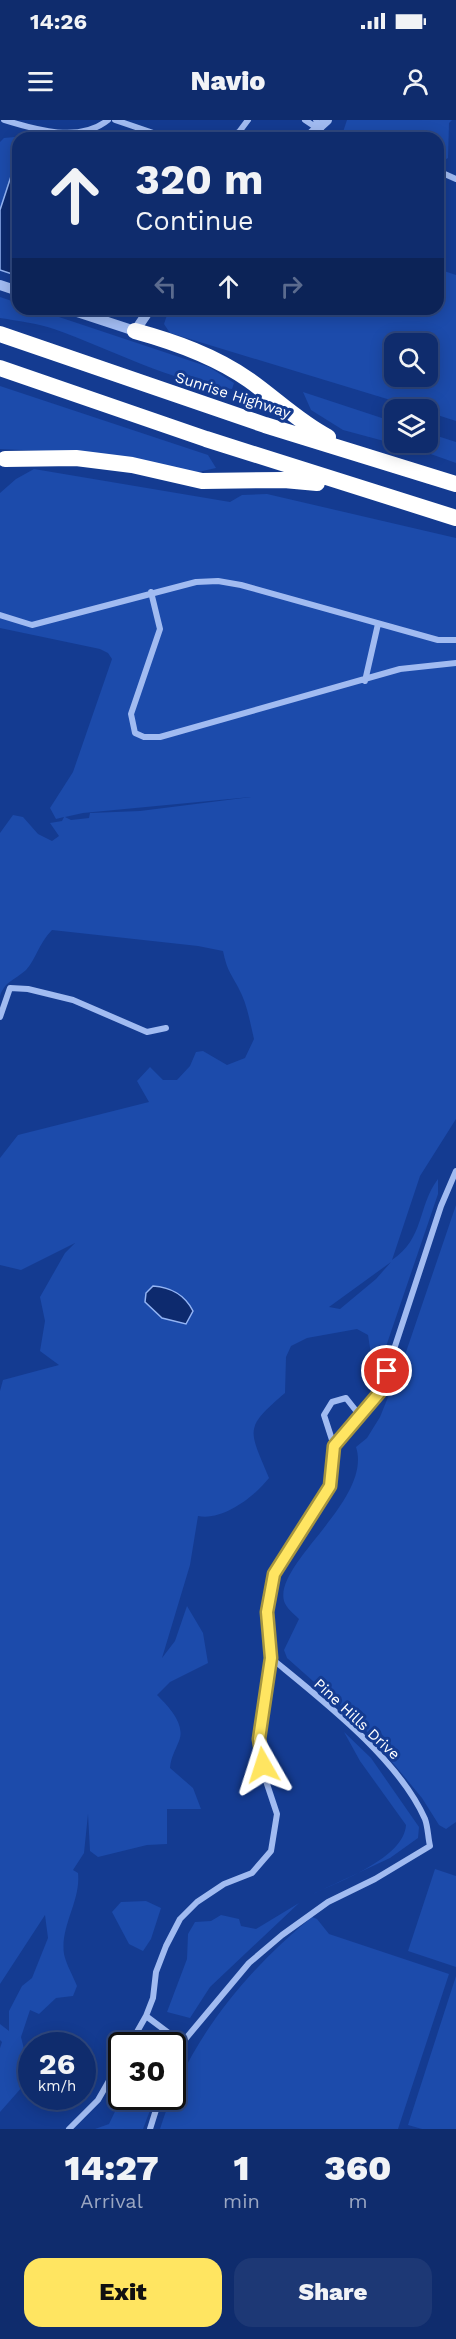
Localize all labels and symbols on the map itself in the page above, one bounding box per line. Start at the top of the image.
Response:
street label: Sunrise Highway [173,368,293,422]
pin [361,1345,412,1396]
street label: Pine Hills Drive [310,1675,404,1763]
position arrow [231,1733,295,1797]
speed limit sign: 30 [108,2032,186,2110]

